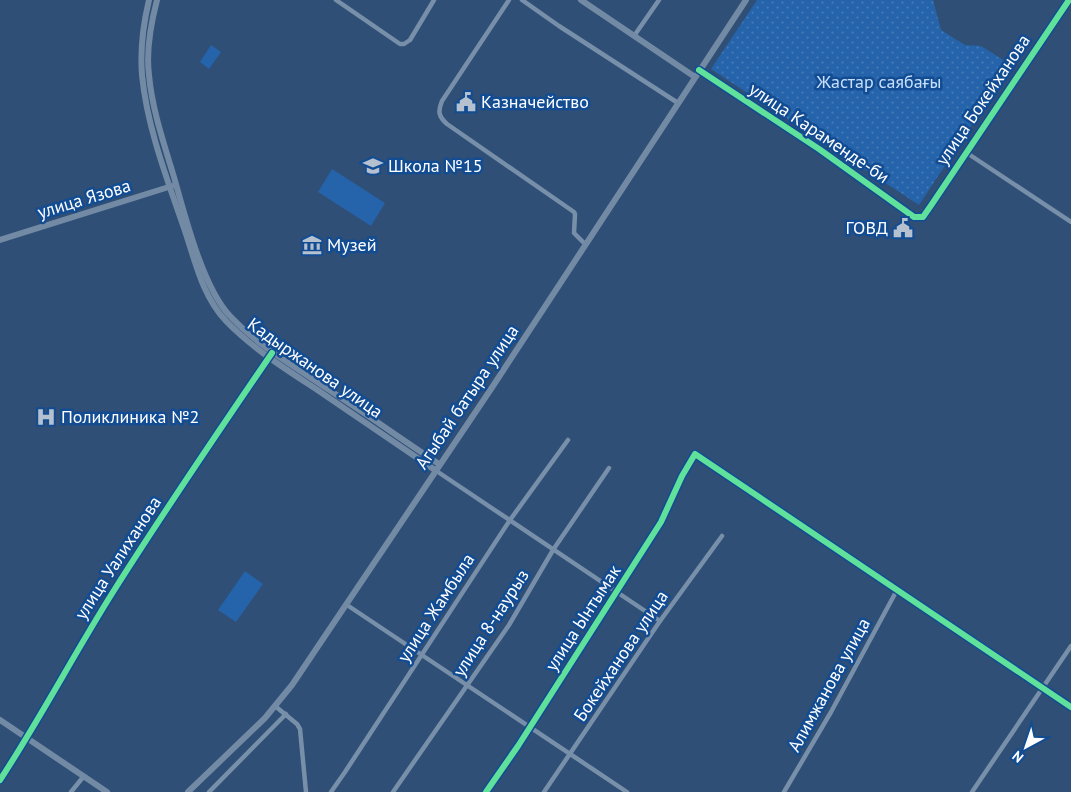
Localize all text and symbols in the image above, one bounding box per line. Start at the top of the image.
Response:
street label: улица Бокейханова [930,30,1035,170]
park label: Жастар саябағы [816,70,941,93]
street label: улица Караменде-би [745,77,894,188]
place label: Казначейство [481,90,589,113]
public building icon: Казначейство [455,91,477,113]
place label: Школа №15 [388,154,483,177]
school or university icon: Школа №15 [362,155,384,177]
street label: улица Язова [34,173,133,224]
place label: ГОВД [846,216,888,239]
public building icon: ГОВД [892,217,914,239]
place label: Музей [327,233,377,256]
museum icon: Музей [301,234,323,256]
street label: Кадыржанова улица [243,312,387,423]
street label: Агыбай батыра улица [410,320,523,473]
place label: Поликлиника №2 [61,405,199,428]
hospital icon: Поликлиника №2 [35,406,57,428]
street label: улица Уалиханова [69,492,166,624]
street label: улица Жамбыла [392,549,479,666]
street label: улица Ынтымак [540,560,626,675]
street label: улица 8-наурыз [447,565,534,681]
street label: Бокейханова улица [568,586,673,726]
street label: Алимжанова улица [782,614,875,756]
north arrow [1001,722,1051,772]
text: N [1008,747,1027,767]

